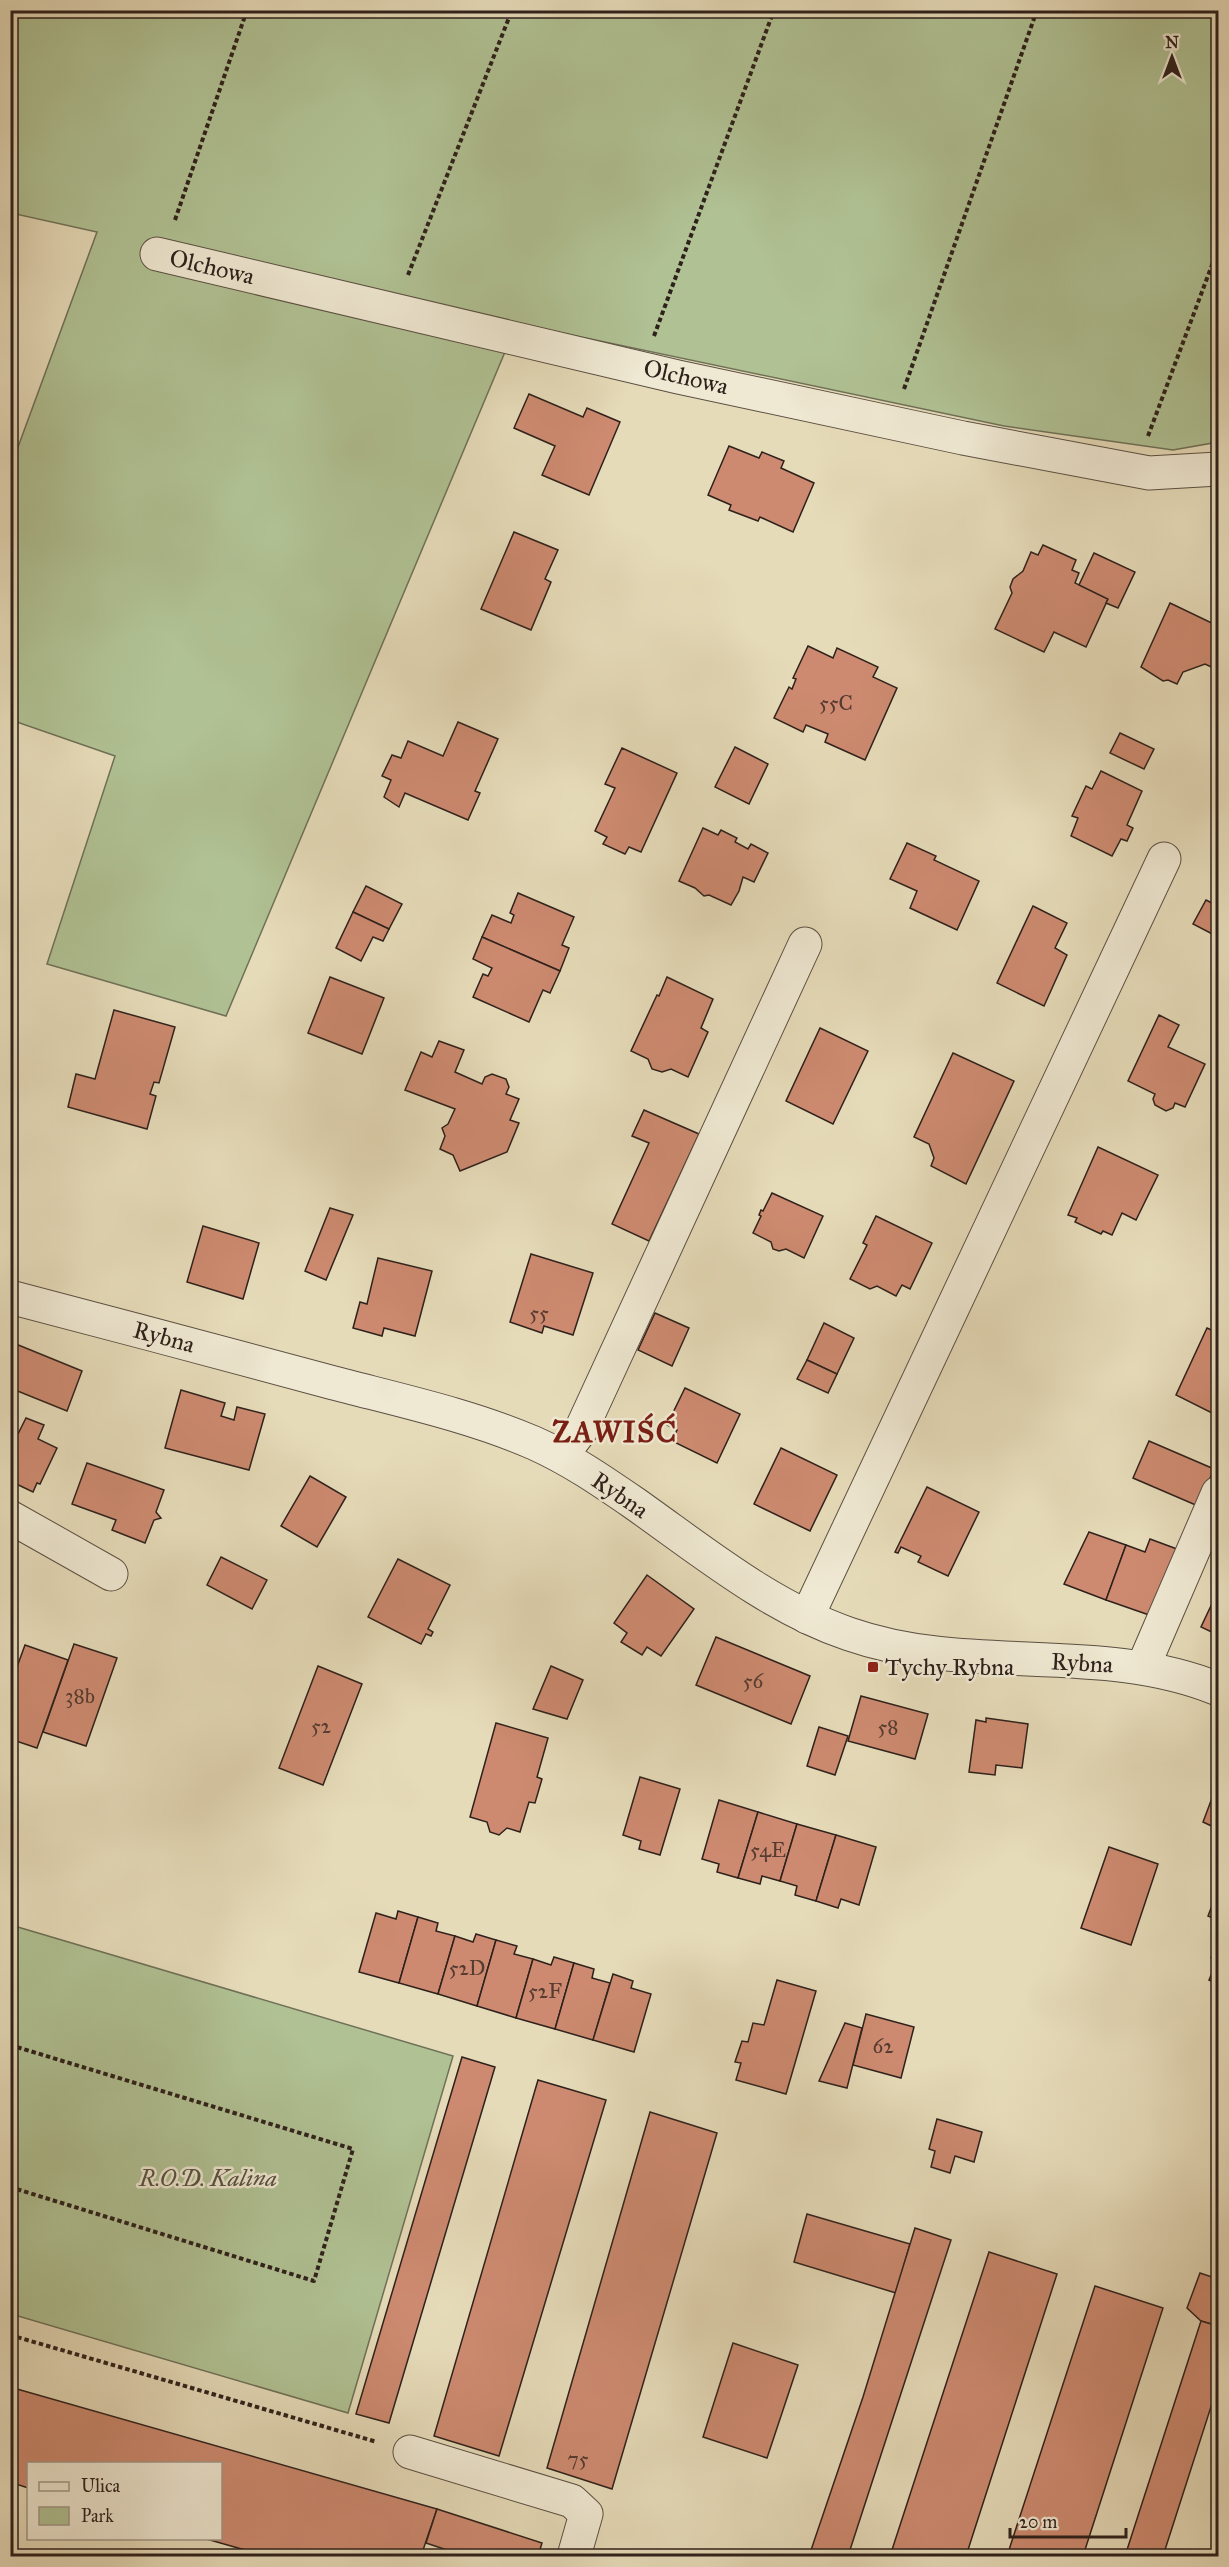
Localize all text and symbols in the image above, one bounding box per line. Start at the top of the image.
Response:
north arrow [1142,27,1202,87]
text: N [1165,33,1179,52]
street label: Olchowa [167,243,258,291]
street label: Olchowa [641,353,732,401]
house number: 55C [819,690,853,716]
house number: 55 [529,1300,549,1326]
street label: Rybna [130,1314,199,1360]
district label: ZAWIŚĆ [552,1413,678,1450]
street label: Rybna [586,1465,655,1525]
street label: Rybna [1050,1646,1115,1680]
place label: Tychy Rybna [885,1652,1015,1682]
marker: Tychy Rybna [866,1660,880,1674]
house number: 56 [743,1668,764,1694]
house number: 38b [65,1683,95,1709]
house number: 52 [311,1713,332,1739]
house number: 58 [878,1714,898,1740]
house number: 54E [750,1837,786,1863]
house number: 52D [449,1955,485,1981]
house number: 52F [528,1978,562,2004]
house number: 62 [872,2033,894,2059]
park label: R.O.D. Kalina [138,2163,277,2193]
house number: 75 [568,2446,589,2472]
legend [27,2462,222,2540]
text: Ulica [81,2475,121,2497]
scale bar [1010,2501,1126,2539]
text: Park [81,2505,114,2527]
text: 20 m [1019,2511,1057,2533]

